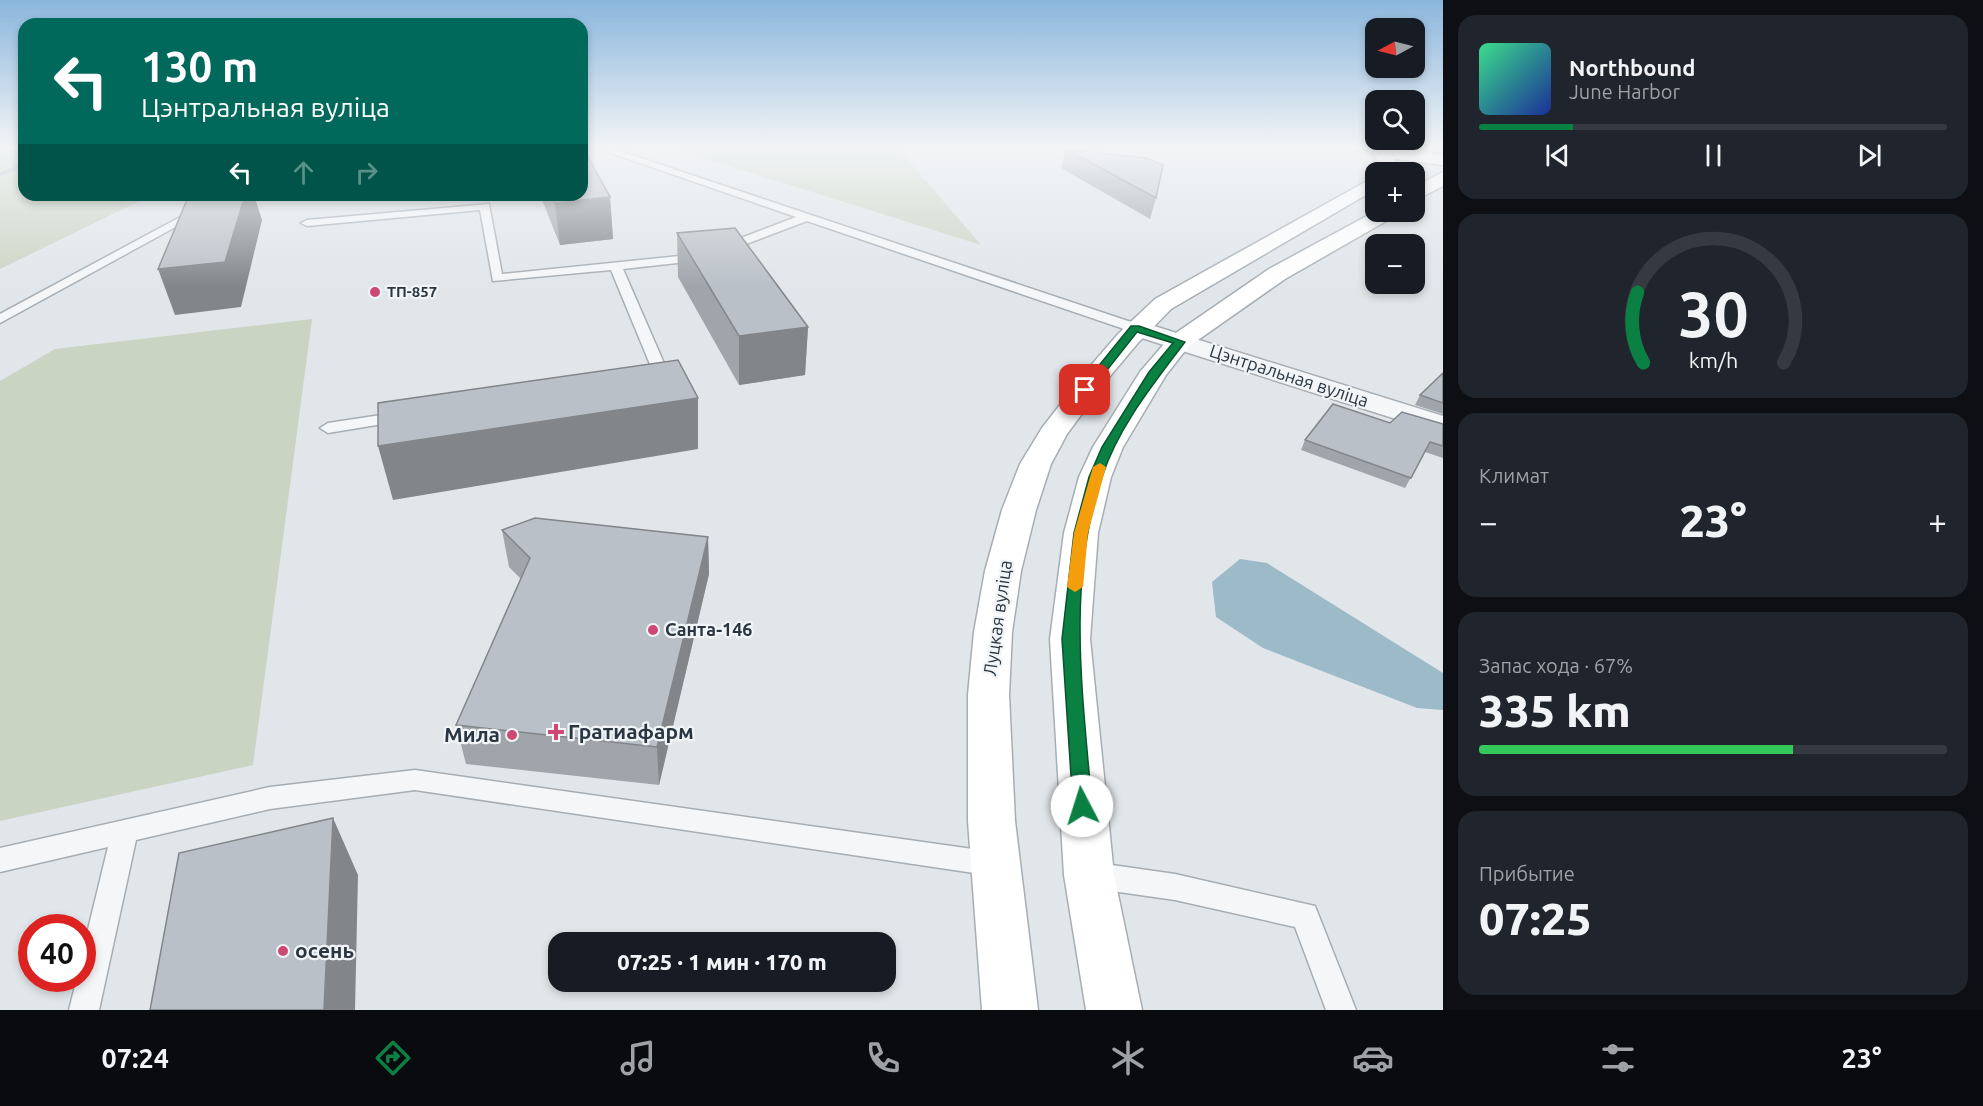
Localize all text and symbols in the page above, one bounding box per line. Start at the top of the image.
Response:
north arrow [1365,18,1425,78]
map controls [1365,18,1425,294]
icon: left [42,42,120,120]
text: 130 m [141,43,258,90]
text: Northbound [1569,55,1695,80]
text: June Harbor [1569,80,1680,103]
button: search [1365,90,1425,150]
text: Цэнтральная вуліца [141,92,390,122]
icon: previous [1541,139,1574,172]
icon: pause [1697,139,1730,172]
icon: next [1853,139,1886,172]
icon: left [224,156,257,189]
icon: ahead [287,156,320,189]
icon: right [350,156,383,189]
button: + [1365,162,1425,222]
button: − [1365,234,1425,294]
text: 30 [1678,279,1748,349]
place label: ТП-857 [387,283,437,300]
marker: ТП-857 [368,285,382,299]
street label: Цэнтральная вуліца [1207,340,1371,410]
text: km/h [1688,348,1738,372]
pin [1059,364,1110,415]
icon: arrive [1068,373,1101,406]
text: Климат [1479,464,1549,487]
text: 23° [1679,495,1747,546]
text: − [1479,503,1498,540]
text: + [1928,503,1947,540]
street label: Луцкая вуліца [979,559,1015,677]
place label: Санта-146 [665,619,752,639]
marker: Санта-146 [646,623,660,637]
text: Запас хода · 67% [1479,654,1633,677]
text: 335 km [1479,685,1631,736]
place label: Гратиафарм [568,719,694,743]
place label: Мила [444,722,500,746]
marker: Гратиафарм [549,725,563,739]
marker: Мила [505,728,519,742]
position arrow [1050,774,1114,838]
text: Прибытие [1479,862,1575,885]
text: 07:25 [1479,893,1592,944]
speed limit sign: 40 [18,914,96,992]
place label: осень [295,938,354,962]
marker: осень [276,944,290,958]
text: 07:25 · 1 мин · 170 m [617,949,827,974]
icon: directions [372,1037,414,1079]
icon: music [617,1037,659,1079]
icon: phone [862,1037,904,1079]
icon: climate [1107,1037,1149,1079]
icon: car [1352,1037,1394,1079]
icon: filters [1597,1037,1639,1079]
text: 07:24 [101,1043,169,1073]
text: 23° [1841,1043,1881,1073]

